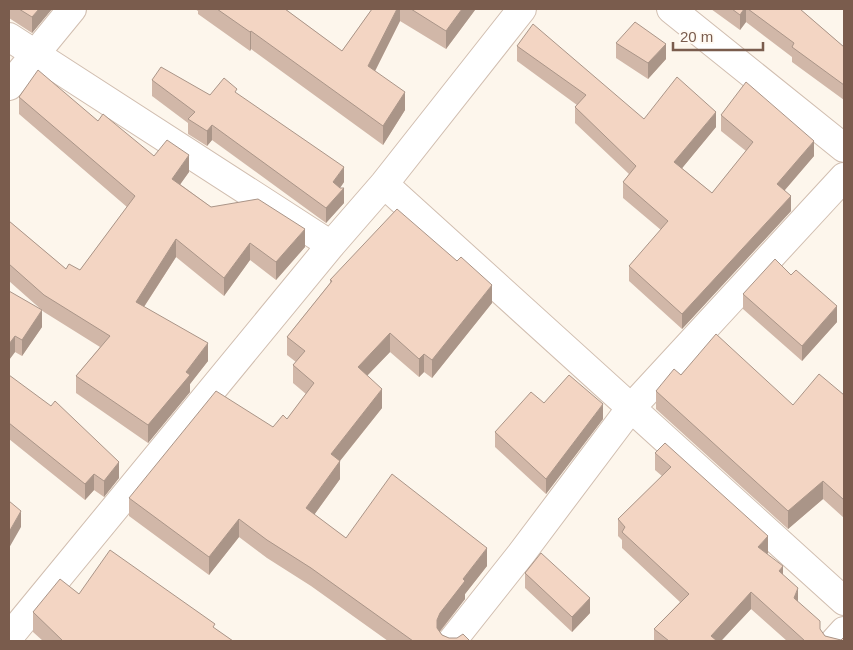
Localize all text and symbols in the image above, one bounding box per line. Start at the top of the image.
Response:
scale bar [673,20,763,52]
text: 20 m [680,28,713,45]

